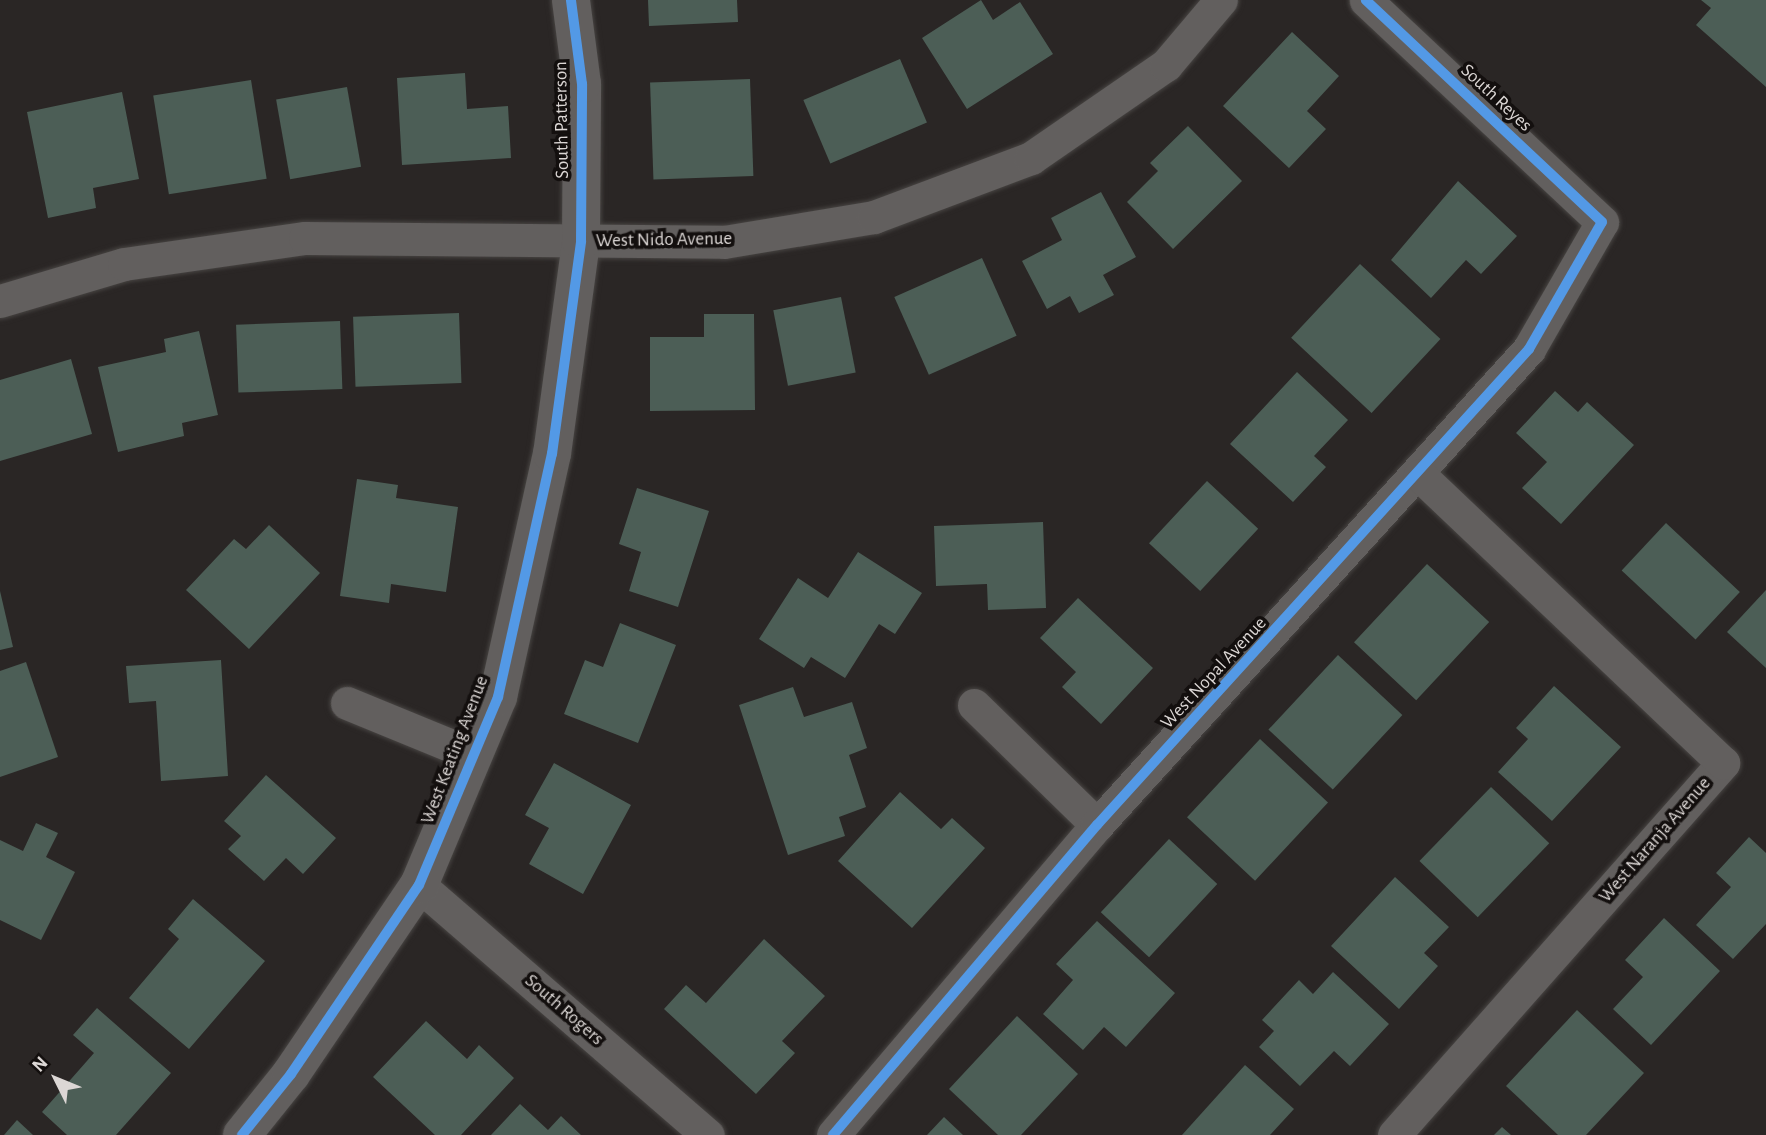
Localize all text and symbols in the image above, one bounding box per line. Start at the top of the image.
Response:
street label: South Reyes [1456,59,1536,137]
street label: South Patterson [550,61,574,179]
street label: West Nido Avenue [596,227,732,253]
street label: West Nopal Avenue [1156,612,1272,734]
street label: West Keating Avenue [416,673,494,827]
street label: West Naranja Avenue [1594,773,1716,907]
street label: South Rogers [520,970,608,1050]
north arrow [21,1044,91,1114]
text: N [29,1053,52,1076]

